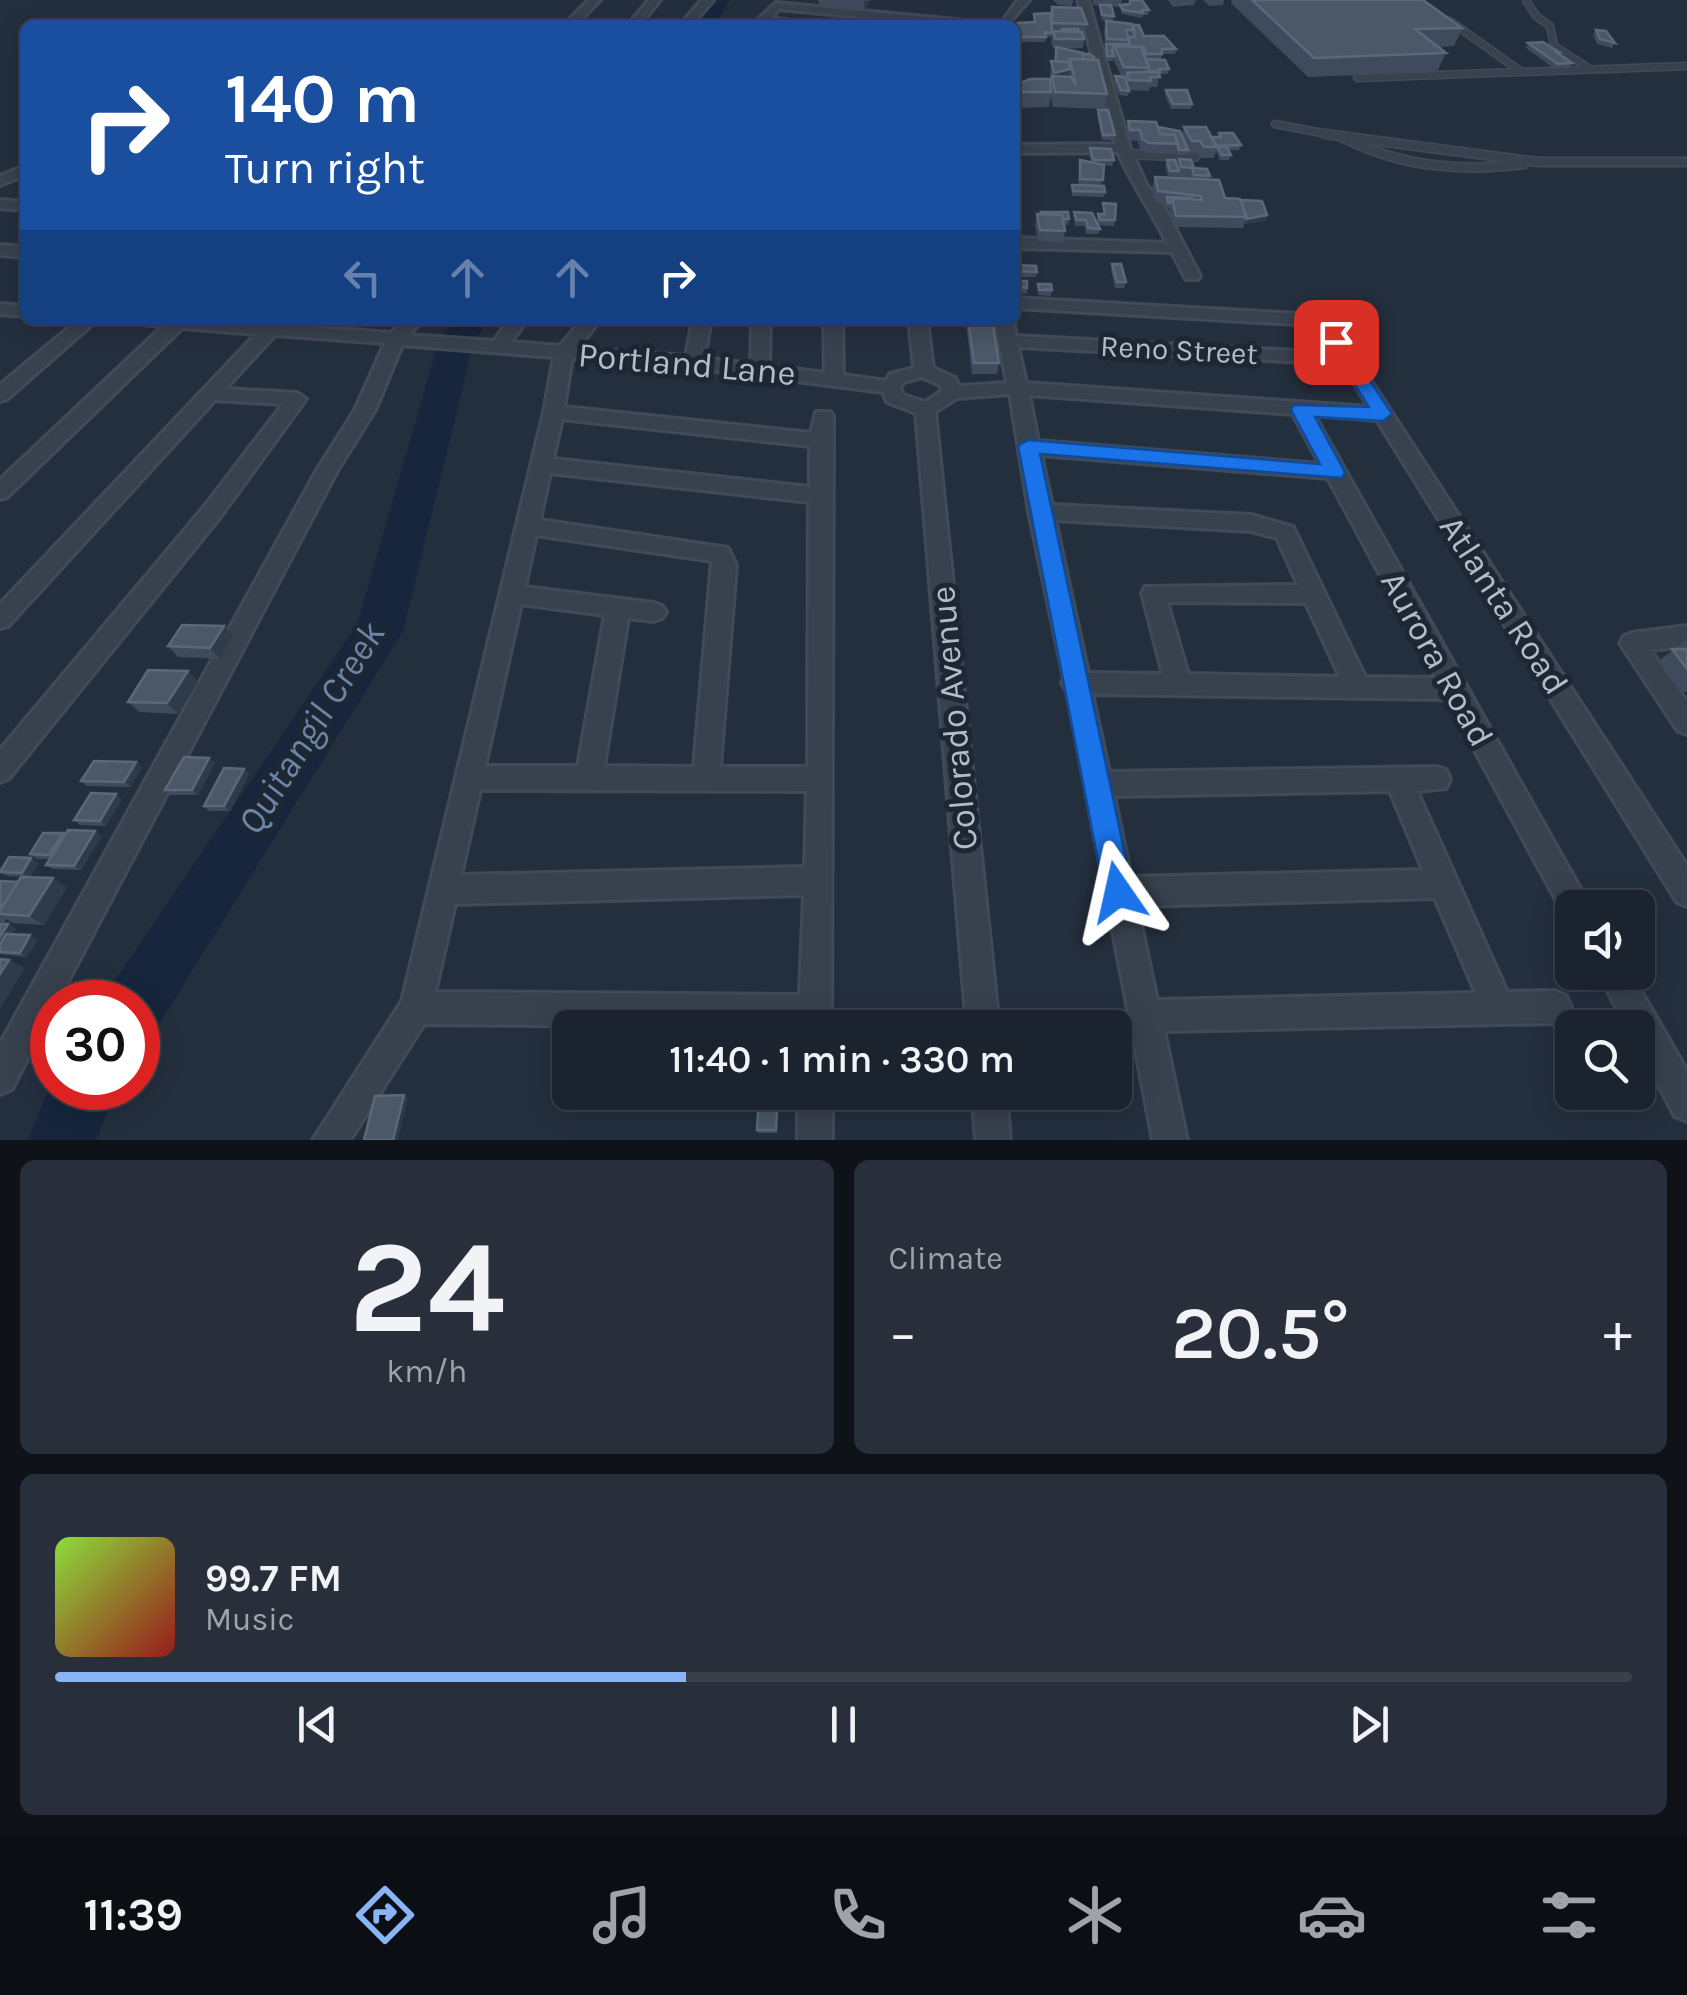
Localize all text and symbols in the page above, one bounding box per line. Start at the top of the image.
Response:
text: 140 m [225,58,420,140]
icon: right [60,60,190,190]
text: Turn right [225,142,425,194]
icon: left [335,250,390,305]
icon: ahead [440,250,495,305]
icon: ahead [545,250,600,305]
icon: right [650,250,705,305]
pin [1294,300,1379,385]
icon: arrive [1309,315,1364,370]
street label: Reno Street [1099,328,1259,372]
street label: Portland Lane [576,334,798,394]
street label: Atlanta Road [1431,508,1577,702]
street label: Aurora Road [1372,564,1502,754]
street label: Colorado Avenue [922,584,986,852]
water label: Quitangil Creek [228,613,394,842]
position arrow [1066,840,1170,944]
map controls [1555,890,1655,1110]
button: sound [1555,890,1655,990]
speed limit sign: 30 [30,980,160,1110]
button: search [1555,1010,1655,1110]
text: 11:40 · 1 min · 330 m [669,1037,1015,1082]
text: 24 [349,1212,505,1364]
text: Climate [889,1240,1003,1277]
text: 20.5° [1171,1289,1349,1377]
text: − [889,1301,917,1365]
text: + [1603,1301,1632,1365]
text: km/h [386,1353,467,1390]
text: 99.7 FM [205,1556,342,1601]
text: Music [205,1601,294,1638]
icon: previous [290,1697,345,1752]
icon: pause [816,1697,871,1752]
icon: next [1342,1697,1397,1752]
icon: directions [350,1880,420,1950]
icon: music [587,1880,657,1950]
icon: phone [823,1880,893,1950]
icon: climate [1060,1880,1130,1950]
icon: car [1297,1880,1367,1950]
icon: filters [1534,1880,1604,1950]
text: 11:39 [83,1889,183,1941]

